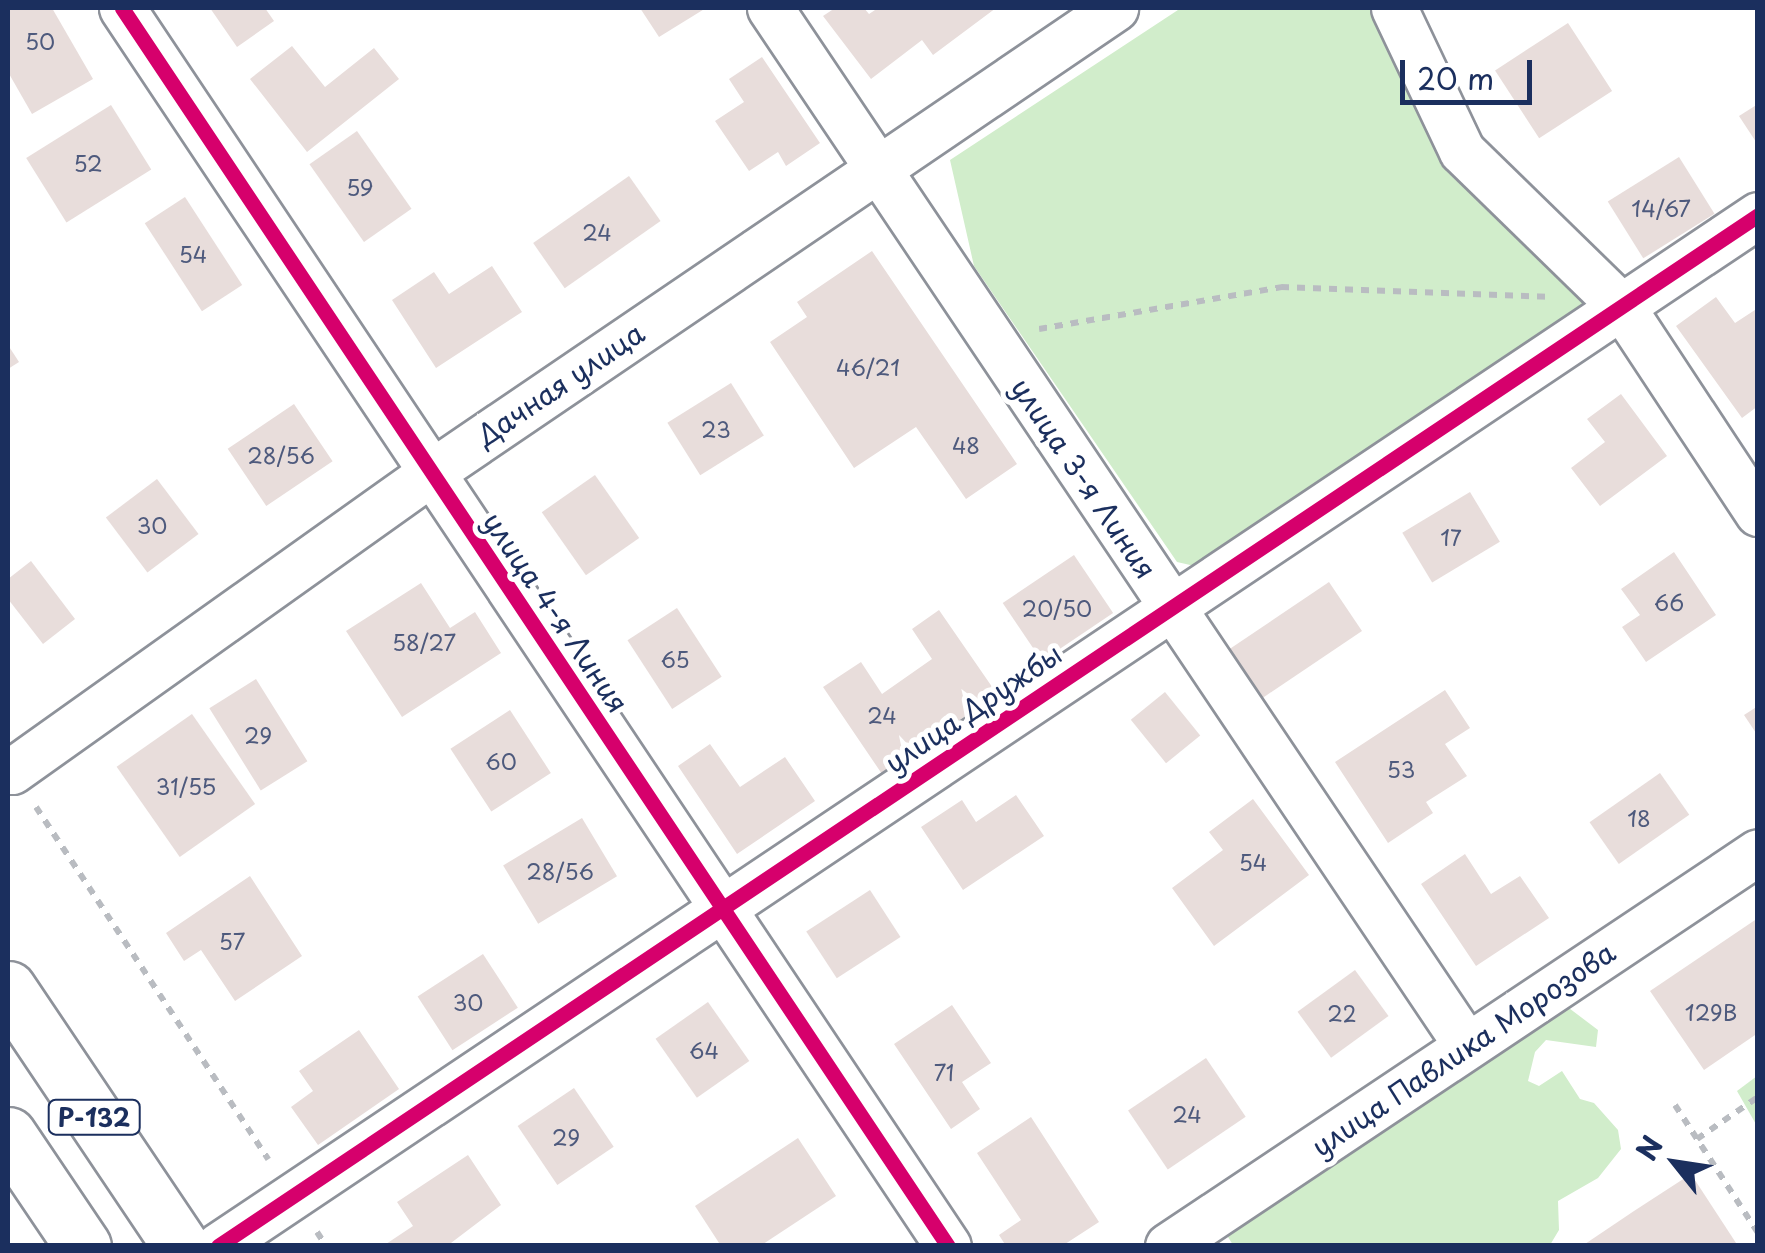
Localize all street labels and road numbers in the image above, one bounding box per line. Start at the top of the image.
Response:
street label: Дачная улица [469,315,651,453]
street label: улица 3-я Линия [1004,371,1164,585]
street label: улица 4-я Линия [476,505,636,719]
street label: улица Дружбы [878,636,1068,780]
street label: улица Павлика Морозова [1305,935,1621,1163]
road number: Р-132 [46,1097,142,1137]

